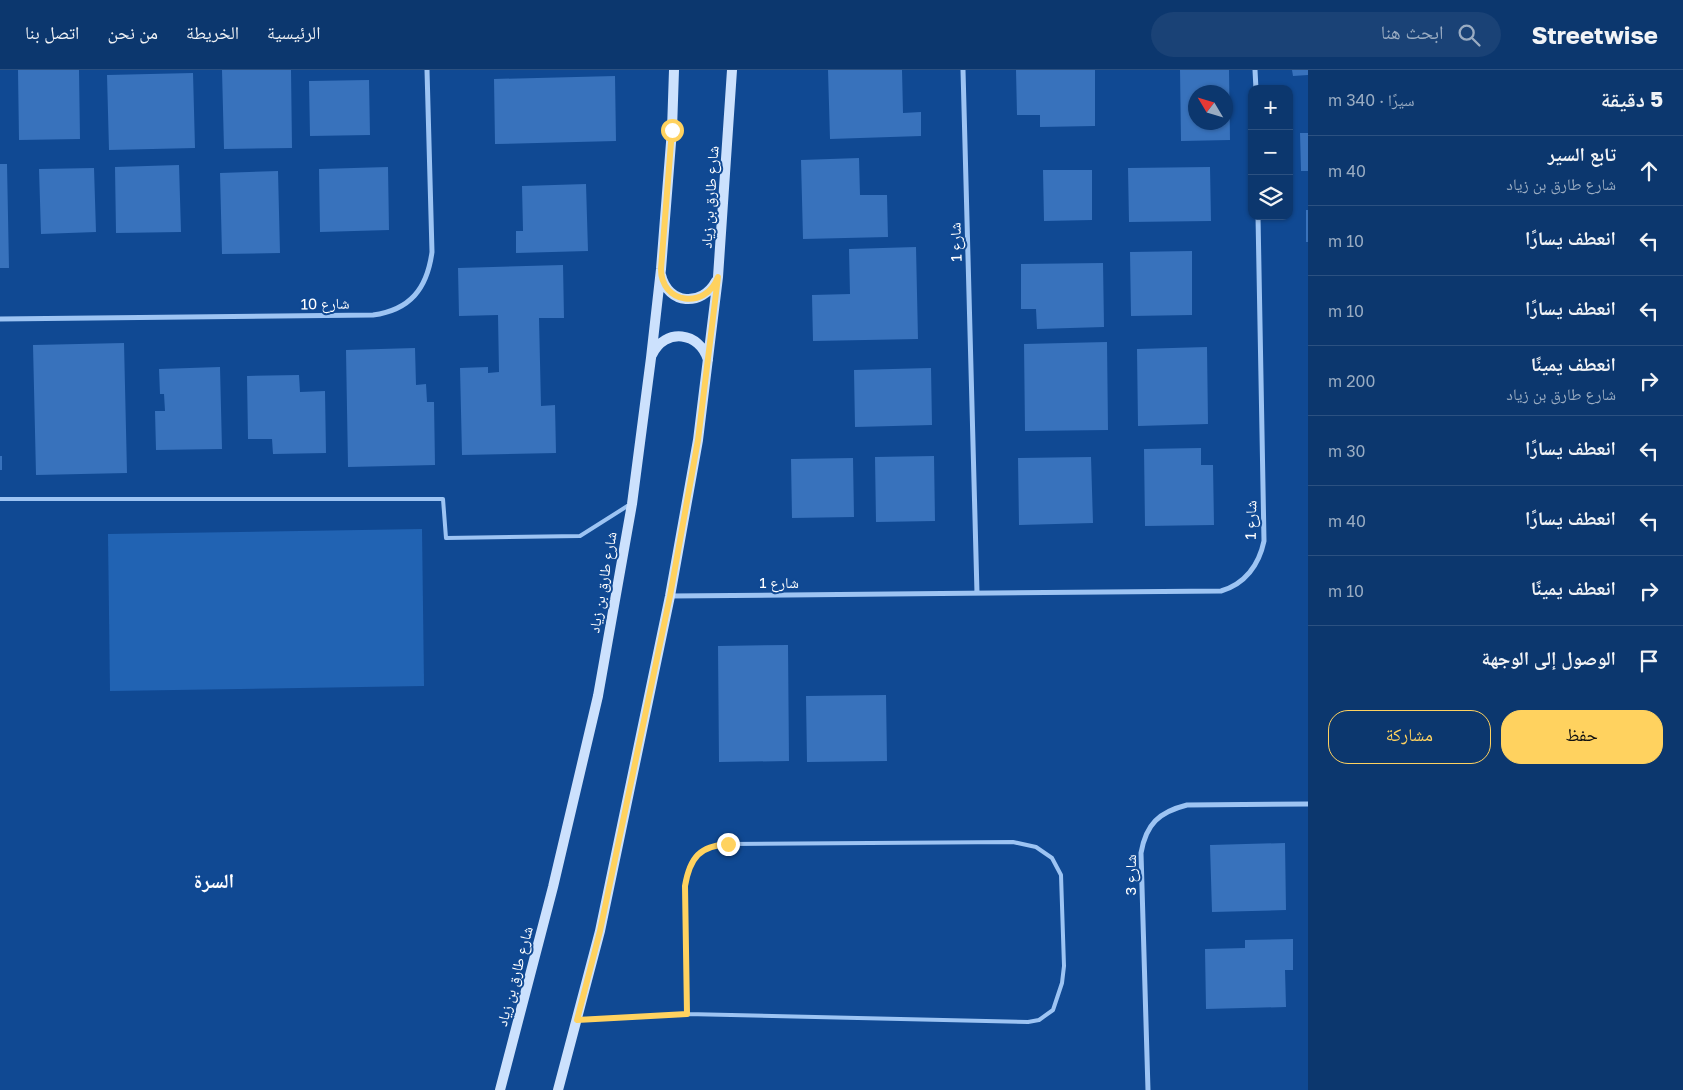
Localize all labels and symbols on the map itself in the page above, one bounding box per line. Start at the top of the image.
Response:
north arrow [1188,85,1233,130]
route start [661,119,684,142]
street label: شارع طارق بن زياد [696,145,724,249]
street label: شارع 1 [945,222,967,262]
street label: شارع 10 [300,294,350,314]
street label: شارع 1 [1241,500,1261,540]
street label: شارع طارق بن زياد [584,530,622,635]
street label: شارع 1 [759,573,799,593]
route end [717,833,740,856]
street label: شارع 3 [1121,854,1141,896]
district label: السرة [194,868,234,893]
street label: شارع طارق بن زياد [492,924,538,1028]

